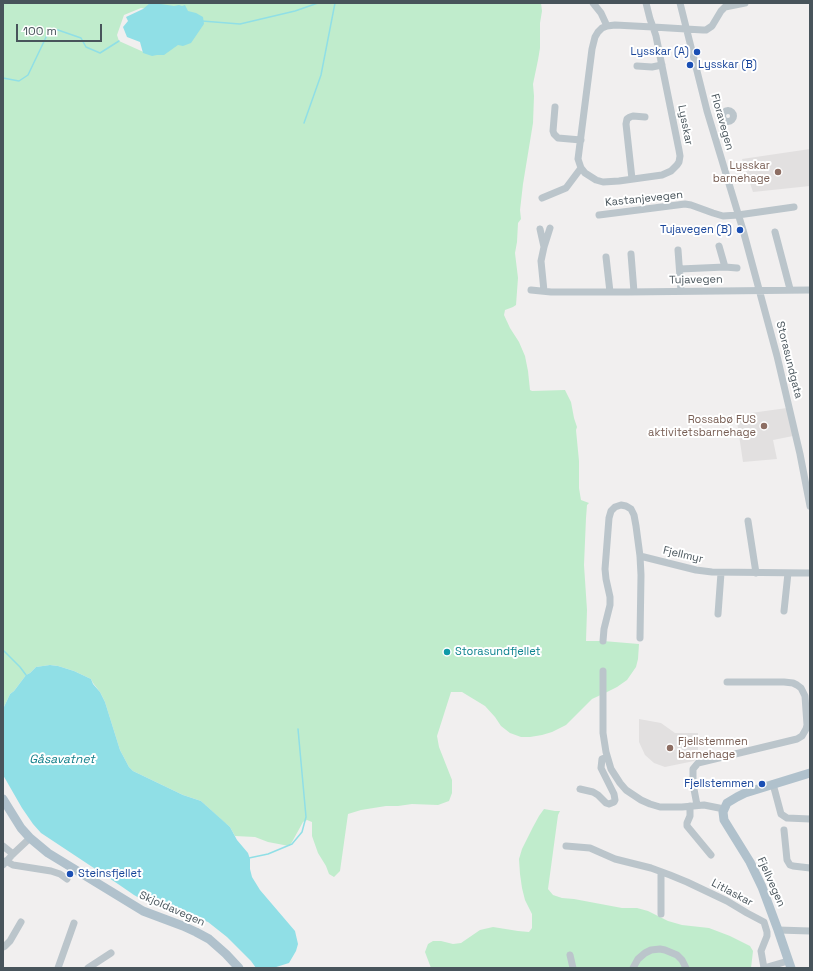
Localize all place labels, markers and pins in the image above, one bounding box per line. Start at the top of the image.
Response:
place label: Lysskar (A) [631,45,689,59]
marker: Lysskar (A) [692,47,702,57]
place label: Lysskar (B) [698,58,757,72]
marker: Lysskar (B) [685,60,695,70]
place label: Lysskar barnehage [713,159,770,185]
marker: Lysskar barnehage [773,167,783,177]
place label: Tujavegen (B) [660,223,732,237]
marker: Tujavegen (B) [735,225,745,235]
place label: Rossabø FUS aktivitetsbarnehage [648,413,756,439]
marker: Rossabø FUS aktivitetsbarnehage [759,421,769,431]
place label: Storasundfjellet [455,645,541,659]
marker: Storasundfjellet [442,647,452,657]
place label: Fjellstemmen barnehage [678,735,748,761]
marker: Fjellstemmen barnehage [665,743,675,753]
place label: Fjellstemmen [684,777,754,791]
marker: Fjellstemmen [757,779,767,789]
place label: Steinsfjellet [78,867,142,881]
marker: Steinsfjellet [65,869,75,879]

